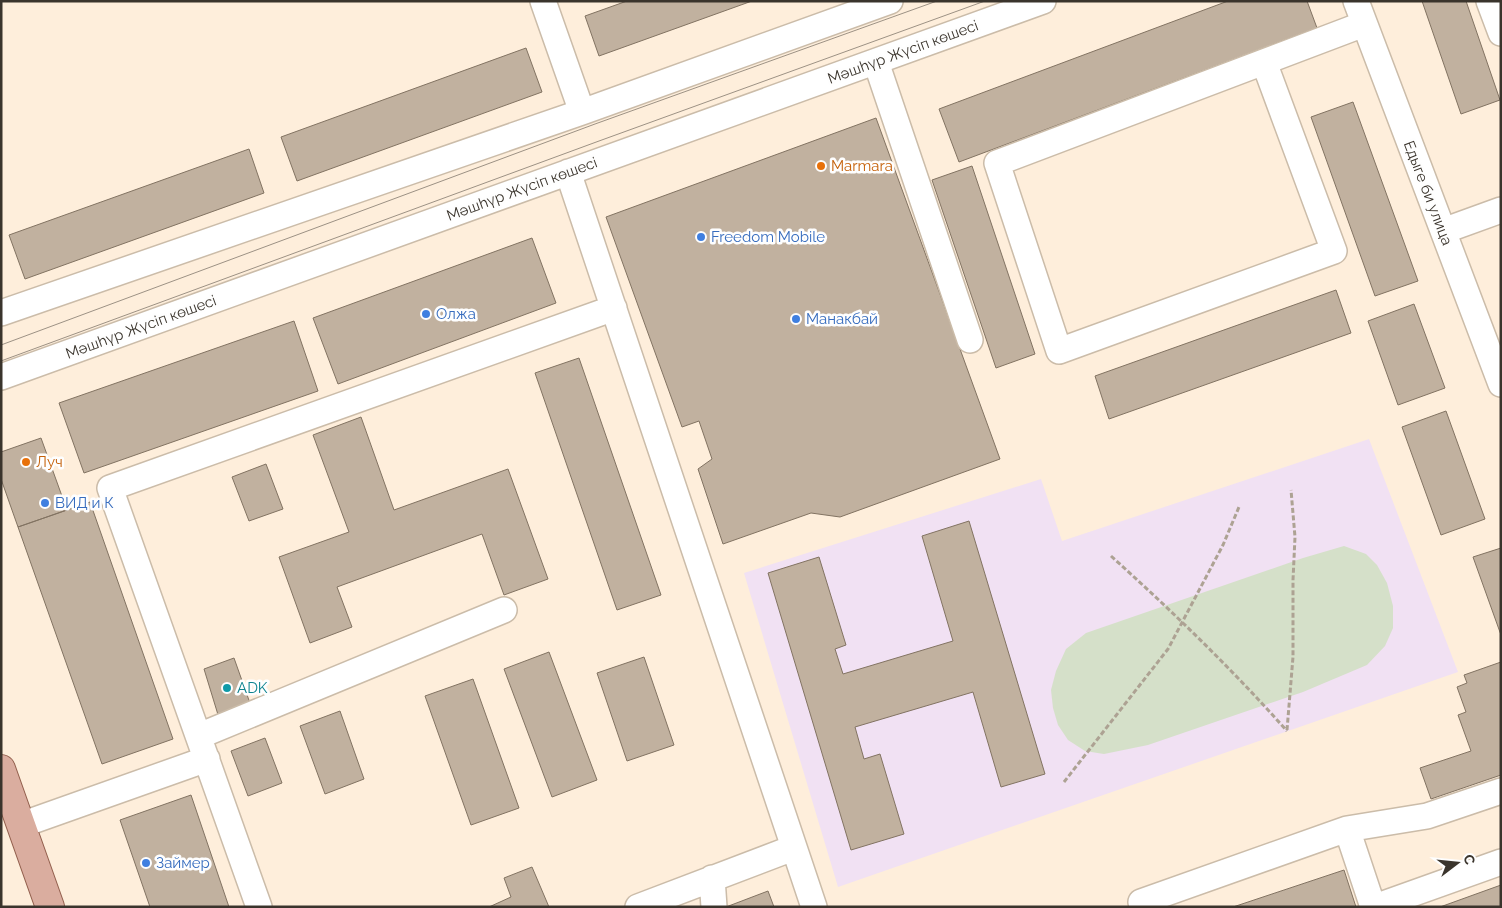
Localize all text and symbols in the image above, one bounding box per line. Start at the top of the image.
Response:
street label: Мәшһүр Жүсіп көшесі [825,16,981,88]
street label: Едыге би улица [1400,138,1456,248]
street label: Мәшһүр Жүсіп көшесі [444,153,600,225]
place label: Marmara [831,157,893,175]
marker: Marmara [815,160,827,172]
place label: Freedom Mobile [711,228,825,246]
marker: Freedom Mobile [695,231,707,243]
street label: Мәшһүр Жүсіп көшесі [63,291,219,363]
place label: Олжа [436,305,476,323]
marker: Олжа [420,308,432,320]
place label: Манакбай [806,310,878,328]
marker: Манакбай [790,313,802,325]
place label: Луч [36,453,63,471]
marker: Луч [20,456,32,468]
place label: ВИД и К [55,494,114,512]
marker: ВИД и К [39,497,51,509]
place label: ADK [237,679,268,697]
marker: ADK [221,682,233,694]
north arrow [1432,838,1482,888]
text: С [1460,853,1479,867]
place label: Займер [156,854,210,872]
marker: Займер [140,857,152,869]

